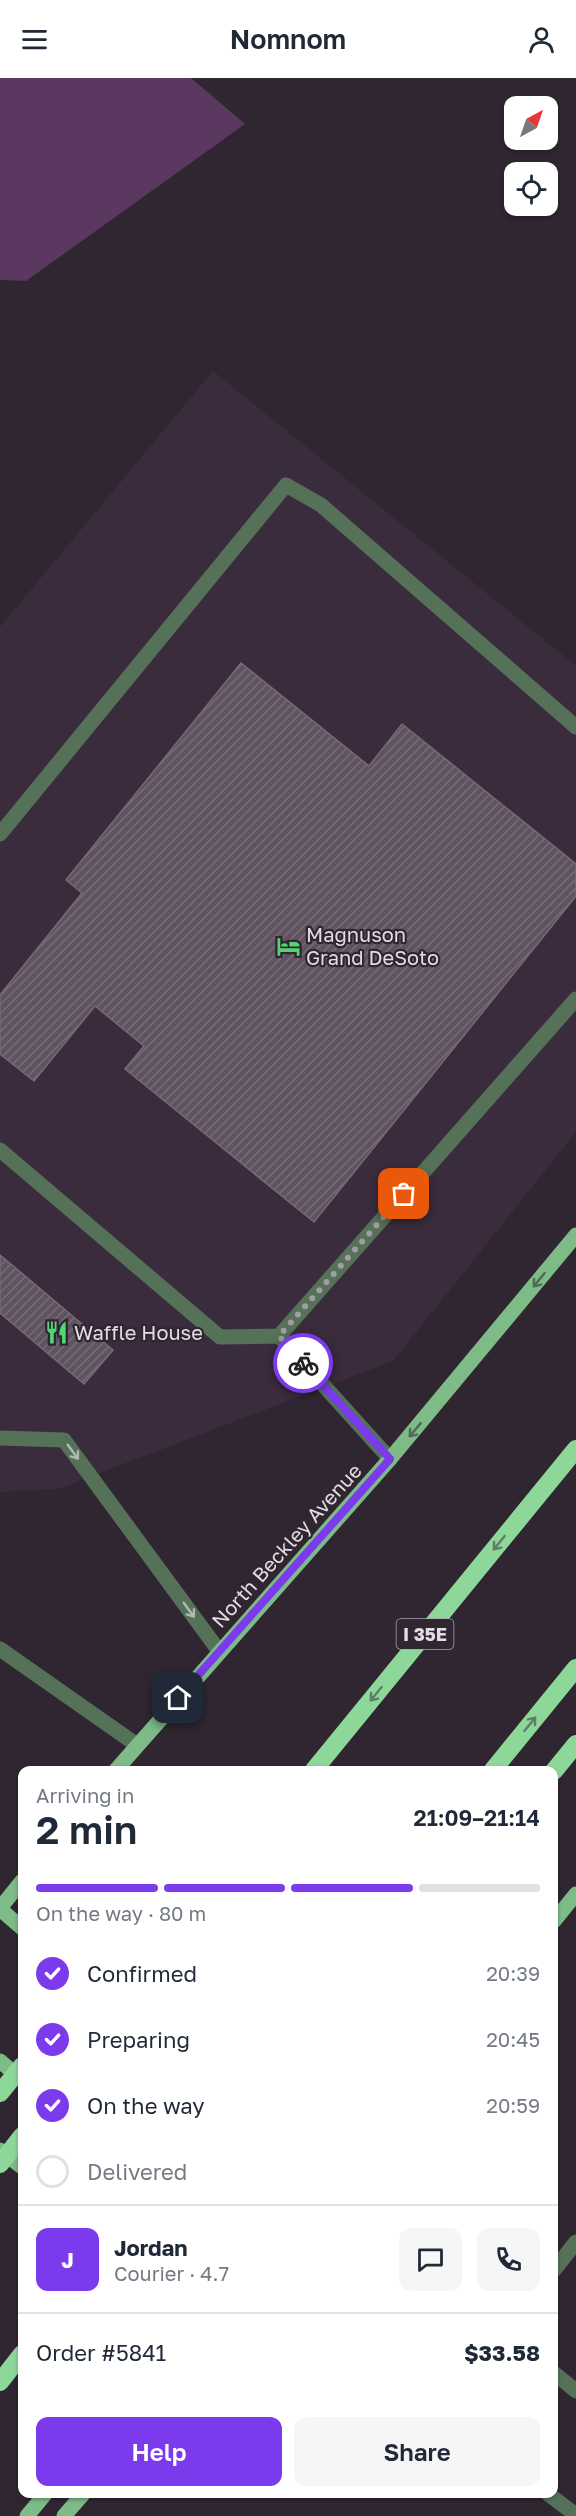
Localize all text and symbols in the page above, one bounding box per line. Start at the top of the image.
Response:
icon: menu [18,23,51,56]
text: Nomnom [230,23,346,55]
icon: person [525,23,558,56]
north arrow [504,96,558,150]
map controls [504,96,558,216]
button: locate [504,162,558,216]
place label: Magnuson Grand DeSoto [306,922,439,969]
hotel icon: Magnuson Grand DeSoto [275,933,301,959]
pin [378,1168,429,1219]
icon: bag [387,1177,420,1210]
one-way arrow [532,1272,546,1287]
restaurant icon: Waffle House [43,1319,69,1345]
place label: Waffle House [74,1320,203,1344]
courier [273,1333,333,1393]
icon: bike [287,1347,320,1380]
one-way arrow [408,1422,421,1438]
one-way arrow [67,1444,79,1460]
street label: North Beckley Avenue [206,1458,366,1632]
one-way arrow [492,1535,506,1550]
one-way arrow [182,1601,195,1617]
road number: I 35E [396,1619,454,1649]
pin [152,1672,203,1723]
icon: home [161,1681,194,1714]
one-way arrow [369,1686,382,1702]
one-way arrow [524,1717,537,1733]
text: Arriving in [36,1783,134,1807]
text: 21:09–21:14 [413,1804,540,1831]
text: 2 min [36,1806,137,1853]
text: On the way · 80 m [36,1901,206,1925]
icon: check [36,1957,69,1990]
text: Confirmed [87,1960,197,1987]
text: 20:39 [486,1961,540,1985]
icon: check [36,2023,69,2056]
text: Preparing [87,2026,190,2053]
text: 20:45 [486,2027,540,2051]
icon: check [36,2089,69,2122]
text: On the way [87,2092,205,2119]
text: 20:59 [486,2093,540,2117]
text: Delivered [87,2158,187,2185]
button: chat [399,2228,462,2291]
button: phone [477,2228,540,2291]
text: Jordan [114,2234,188,2261]
text: J [61,2246,74,2273]
text: Courier · 4.7 [114,2261,229,2285]
text: Order #5841 [36,2339,166,2366]
text: $33.58 [464,2339,540,2366]
button: Help [36,2417,282,2486]
button: Share [294,2417,540,2486]

